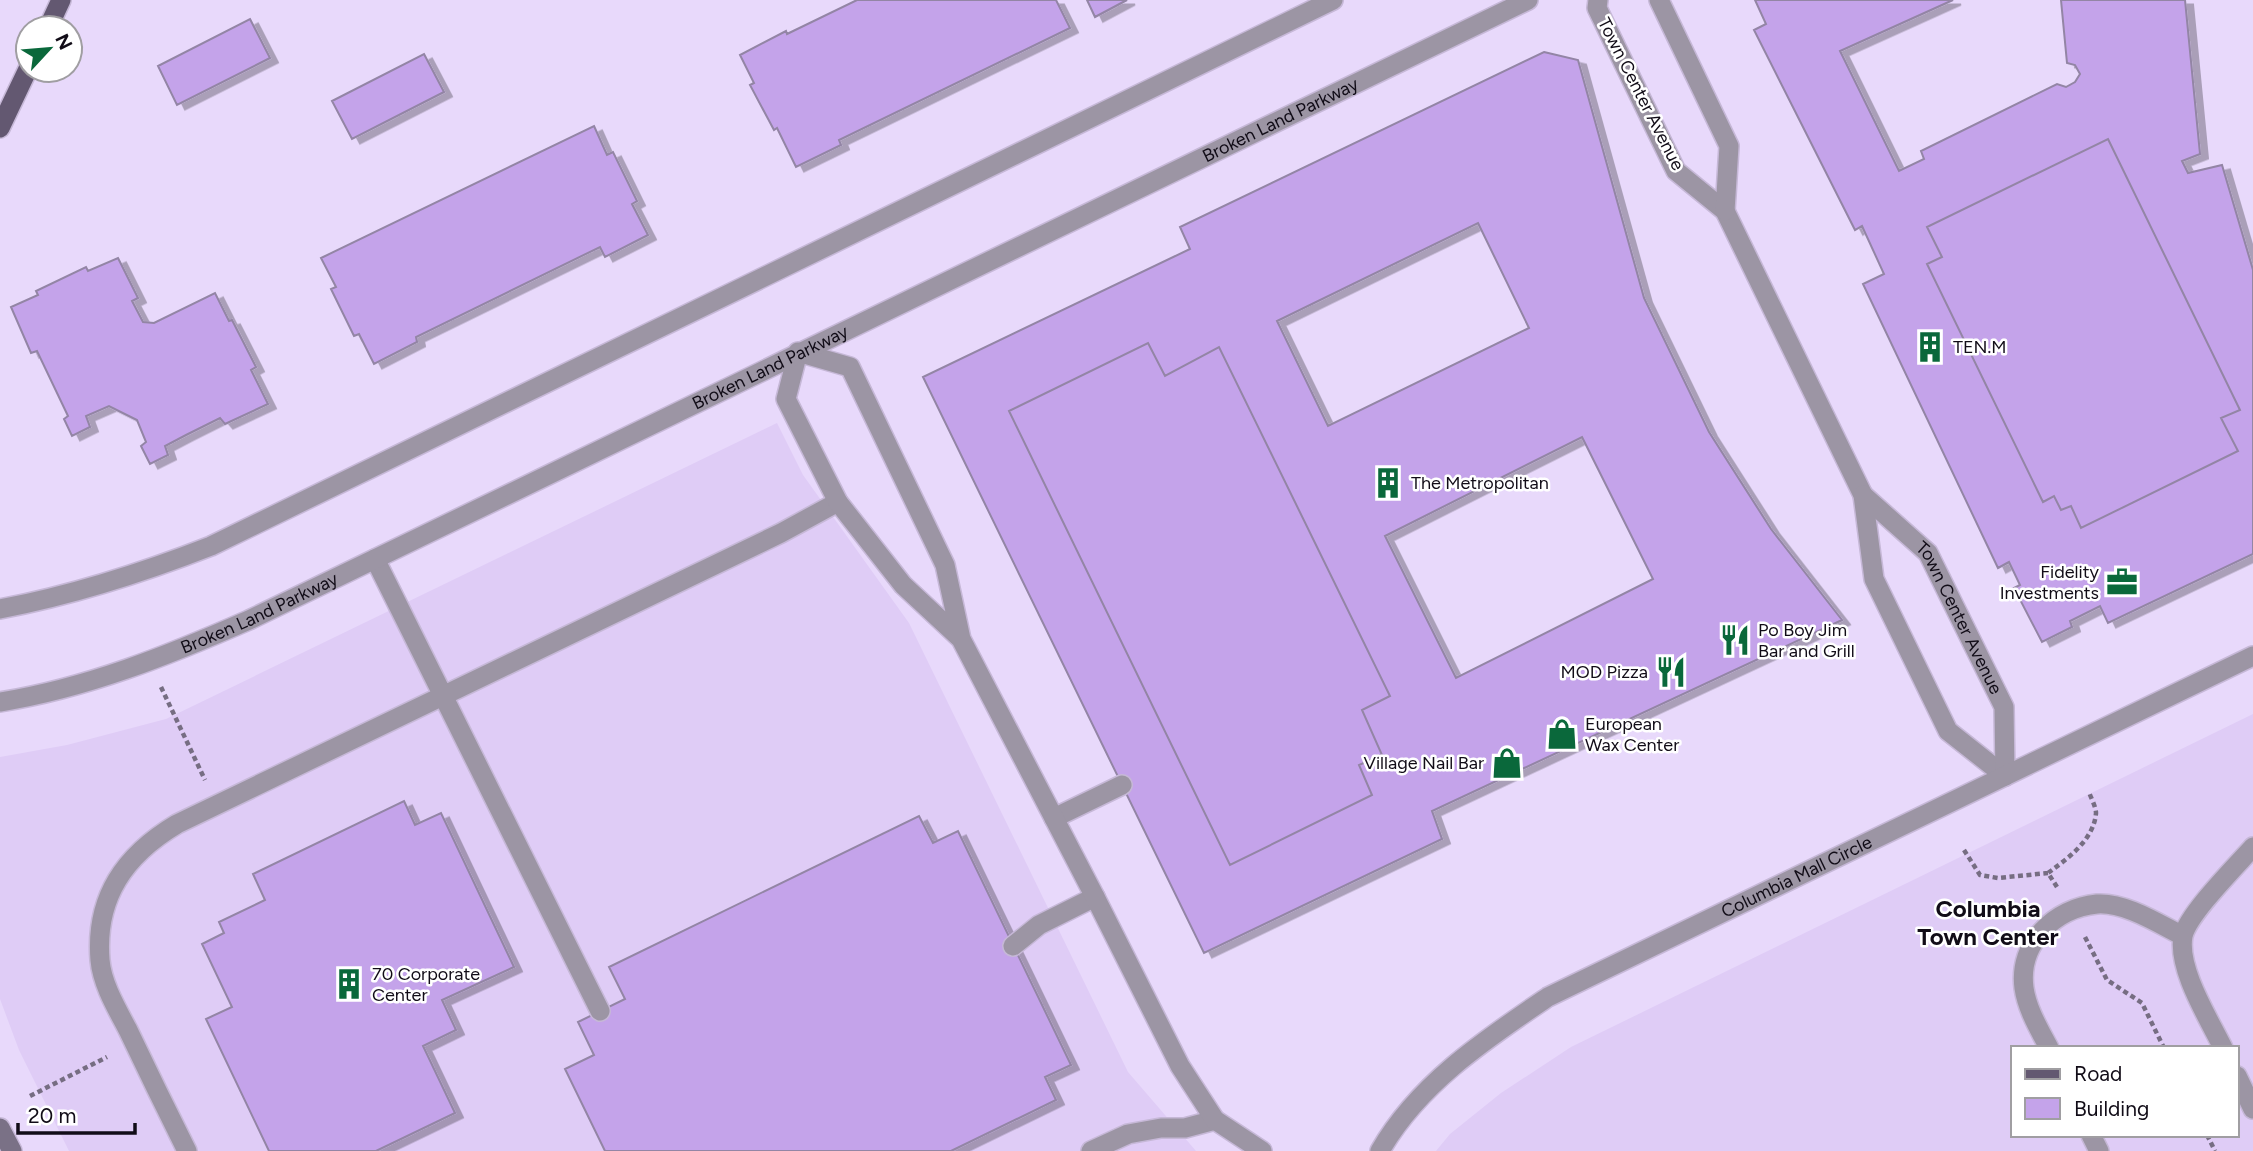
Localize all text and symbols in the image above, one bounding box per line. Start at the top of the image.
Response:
north arrow [14,14,84,84]
street label: Town Center Avenue [1593,14,1689,174]
text: N [50,30,77,53]
street label: Broken Land Parkway [1199,73,1362,167]
street label: Broken Land Parkway [689,320,852,415]
building icon: TEN.M [1913,330,1947,364]
place label: TEN.M [1953,336,2007,358]
building icon: The Metropolitan [1371,466,1405,500]
place label: The Metropolitan [1411,472,1549,494]
street label: Town Center Avenue [1911,537,2007,698]
place label: Fidelity Investments [2000,561,2100,604]
office icon: Fidelity Investments [2105,565,2139,599]
street label: Broken Land Parkway [177,567,342,659]
place label: Po Boy Jim Bar and Grill [1758,619,1855,662]
restaurant icon: Po Boy Jim Bar and Grill [1718,623,1752,657]
restaurant icon: MOD Pizza [1654,655,1688,689]
place label: MOD Pizza [1561,661,1648,683]
place label: European Wax Center [1585,713,1679,756]
shop icon: European Wax Center [1545,717,1579,751]
shop icon: Village Nail Bar [1490,746,1524,780]
place label: Village Nail Bar [1363,752,1484,774]
street label: Columbia Mall Circle [1717,831,1876,923]
district label: Columbia Town Center [1917,894,2059,951]
place label: 70 Corporate Center [372,963,480,1006]
building icon: 70 Corporate Center [332,967,366,1001]
legend [2011,1046,2239,1137]
text: Road [2074,1061,2122,1086]
scale bar [18,1092,135,1136]
text: Building [2074,1096,2149,1121]
text: 20 m [28,1103,76,1128]

